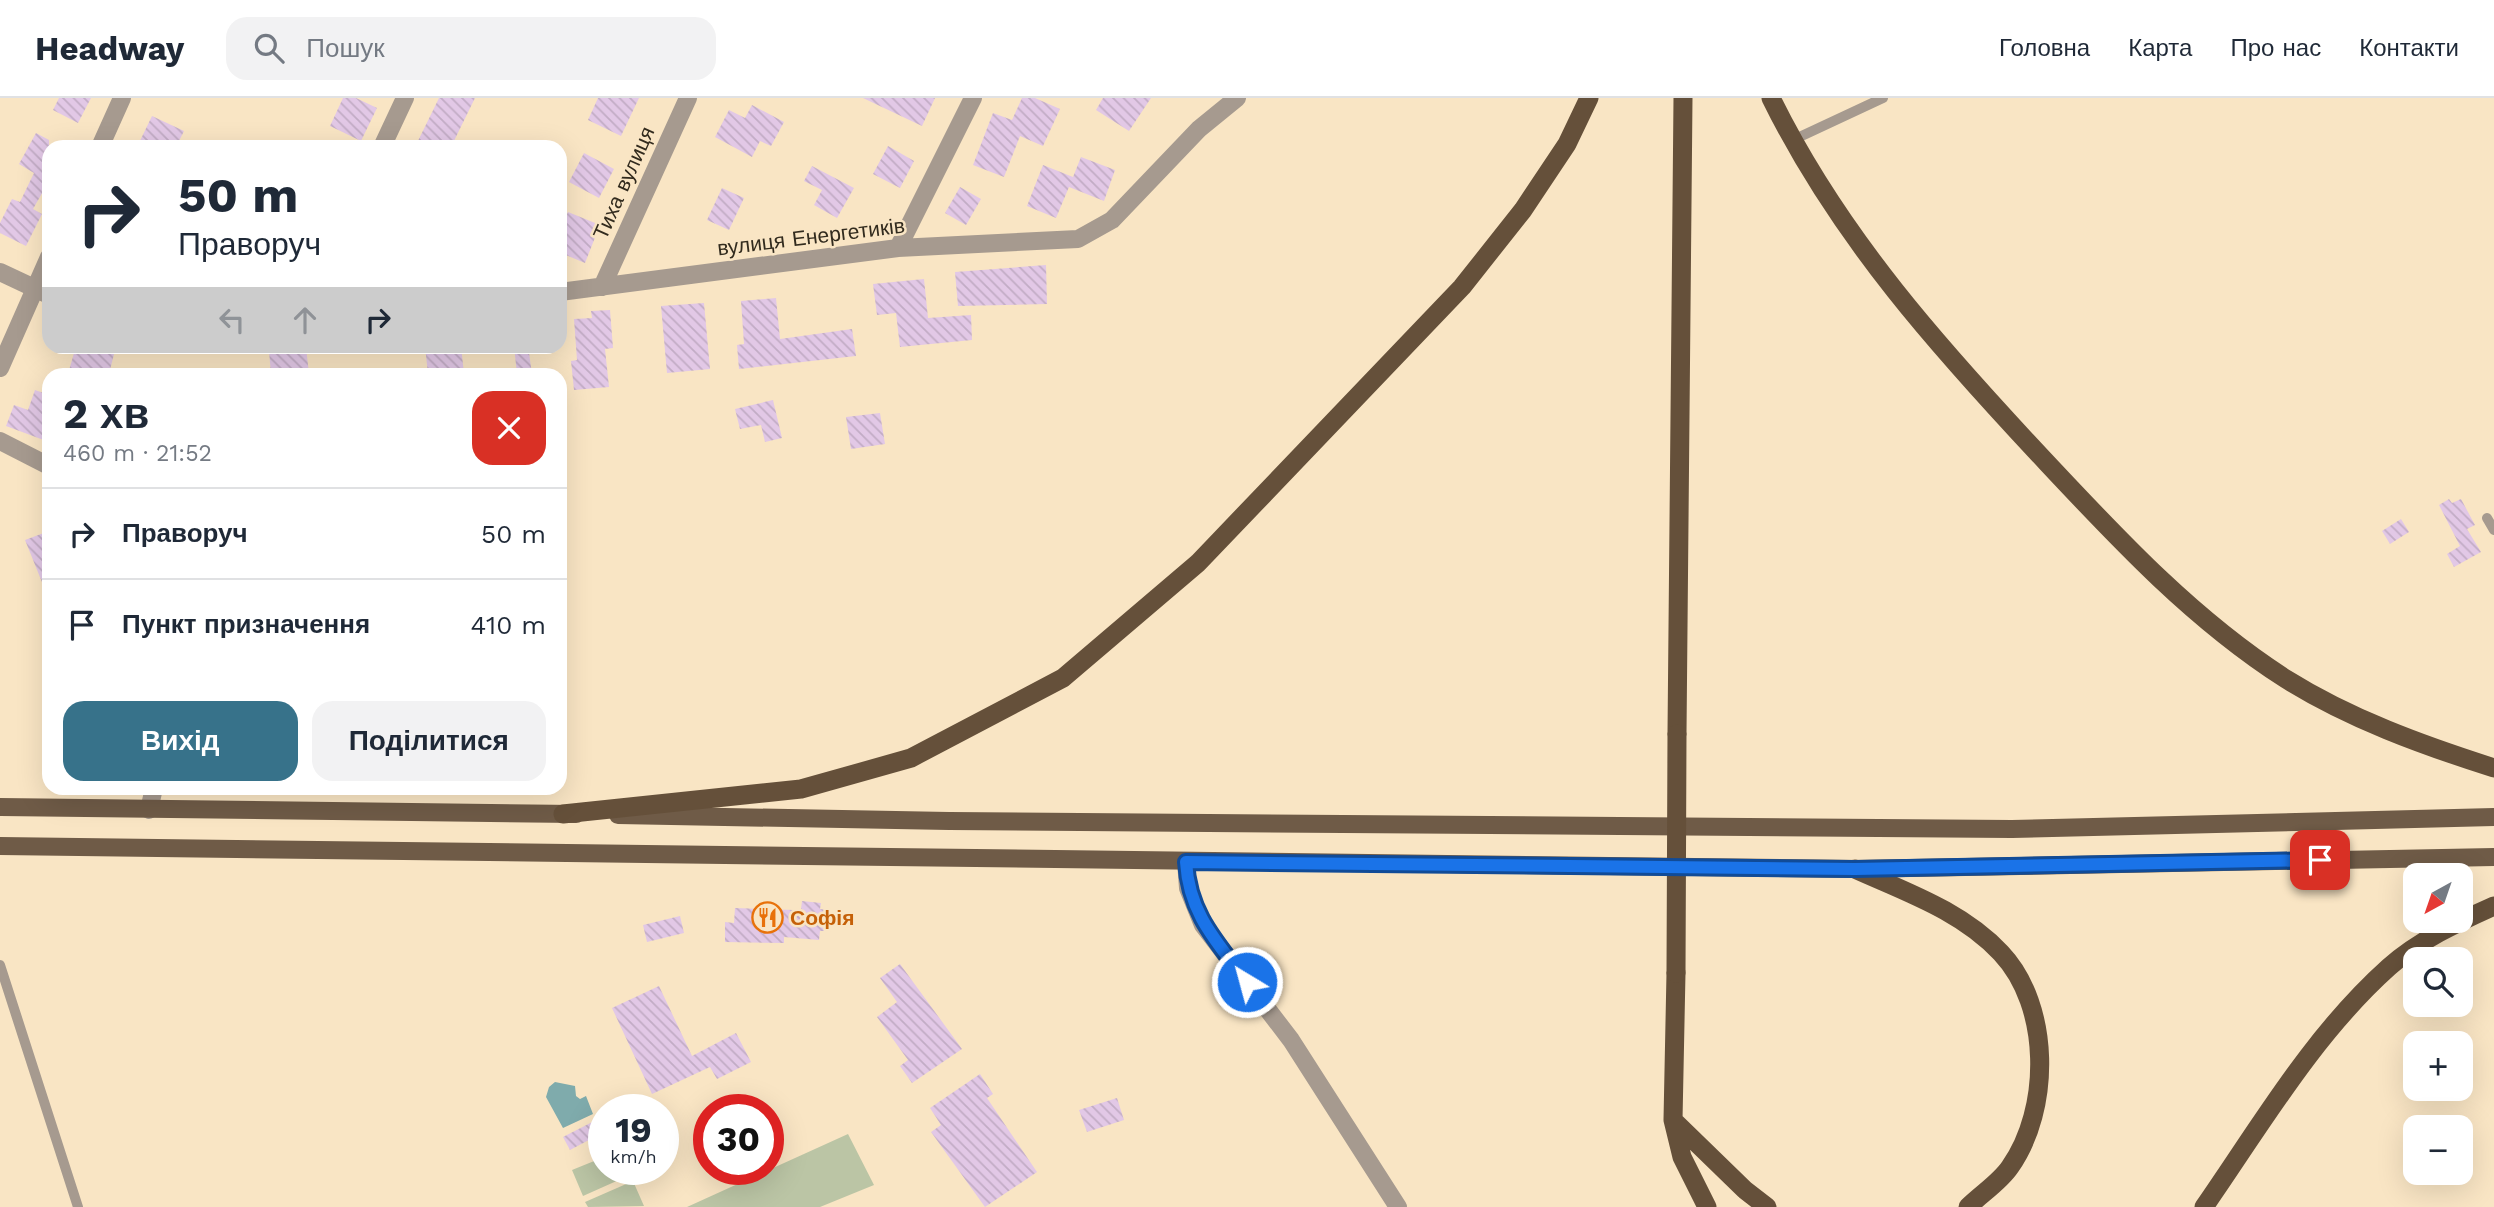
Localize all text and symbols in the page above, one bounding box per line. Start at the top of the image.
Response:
search box [226,17,716,80]
text: Headway [35,29,184,68]
icon: search [250,29,288,67]
text: Пошук [306,33,385,63]
text: Головна [1999,34,2090,62]
text: Карта [2128,34,2192,62]
text: Про нас [2230,34,2321,62]
text: Контакти [2359,34,2459,62]
street label: Тиха вулиця [588,123,660,243]
text: 50 m [178,166,298,224]
icon: right [63,168,154,259]
street label: вулиця Енергетиків [716,213,906,260]
text: Праворуч [178,225,321,263]
icon: left [213,301,251,339]
icon: ahead [286,301,324,339]
icon: right [359,301,397,339]
text: 2 хв [63,389,149,438]
button: close [472,391,546,465]
text: 460 m · 21:52 [63,440,212,467]
icon: right [63,515,101,553]
text: Праворуч [122,518,248,548]
text: 50 m [481,519,546,549]
icon: arrive [63,606,101,644]
text: Пункт призначення [122,609,370,639]
text: 410 m [471,610,546,640]
button: Вихід [63,701,298,781]
button: Поділитися [312,701,546,781]
pin [2290,830,2350,890]
icon: arrive [2301,841,2339,879]
north arrow [2403,863,2473,933]
map controls [2403,863,2473,1185]
restaurant icon: Софія [750,901,784,935]
place label: Софія [790,905,854,930]
position arrow [1210,945,1284,1019]
button: search [2403,947,2473,1017]
button: + [2403,1031,2473,1101]
speed limit sign: 30 [693,1094,784,1185]
text: 19 [615,1109,652,1151]
button: − [2403,1115,2473,1185]
text: km/h [610,1146,657,1167]

